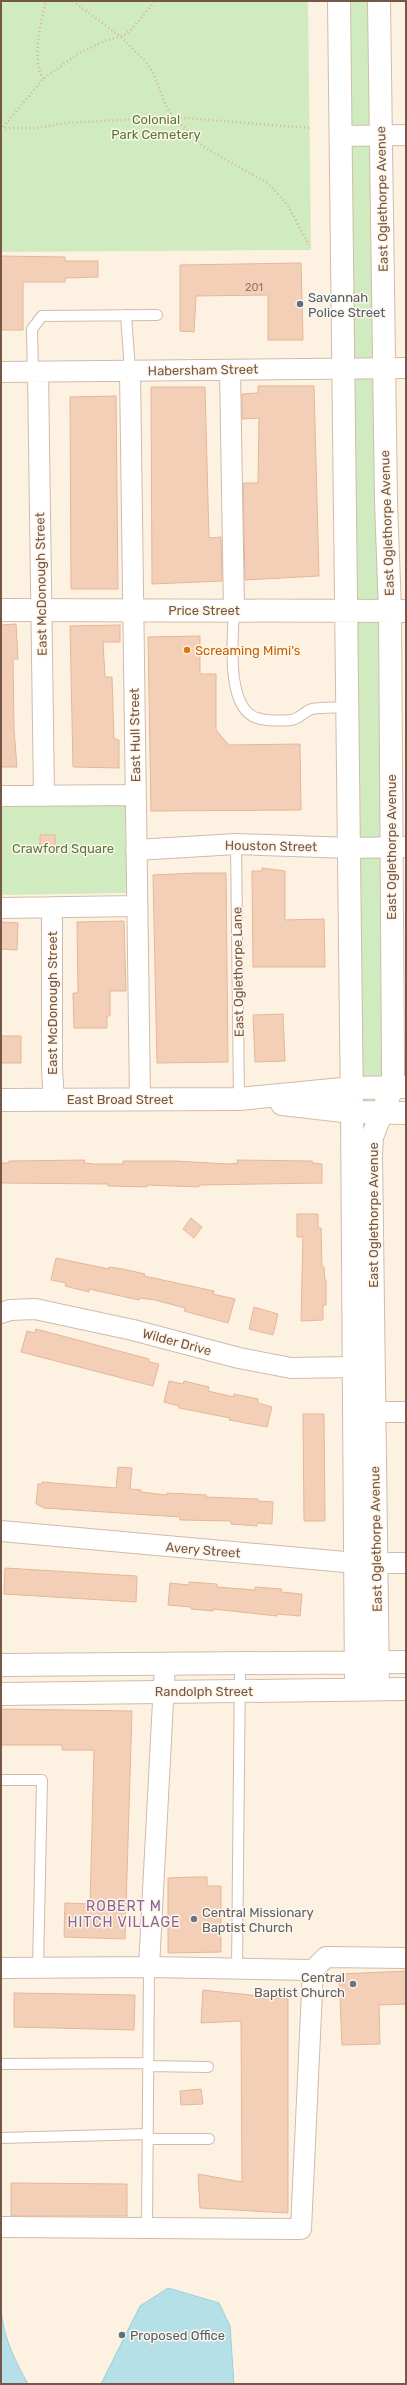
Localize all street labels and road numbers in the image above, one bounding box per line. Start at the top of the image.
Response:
street label: East Oglethorpe Avenue [373,126,392,272]
street label: Habersham Street [148,362,258,378]
street label: East Oglethorpe Avenue [377,450,398,596]
street label: East McDonough Street [32,512,51,656]
street label: Price Street [168,603,240,618]
street label: East Hull Street [127,688,143,782]
street label: East Oglethorpe Avenue [384,774,400,920]
street label: Houston Street [225,838,317,854]
street label: East Oglethorpe Lane [229,907,248,1037]
street label: East McDonough Street [45,931,61,1075]
street label: East Broad Street [67,1092,173,1107]
street label: East Oglethorpe Avenue [366,1142,382,1288]
street label: Wilder Drive [141,1326,213,1358]
street label: East Oglethorpe Avenue [367,1466,386,1612]
street label: Avery Street [165,1539,241,1561]
street label: Randolph Street [155,1684,253,1699]

